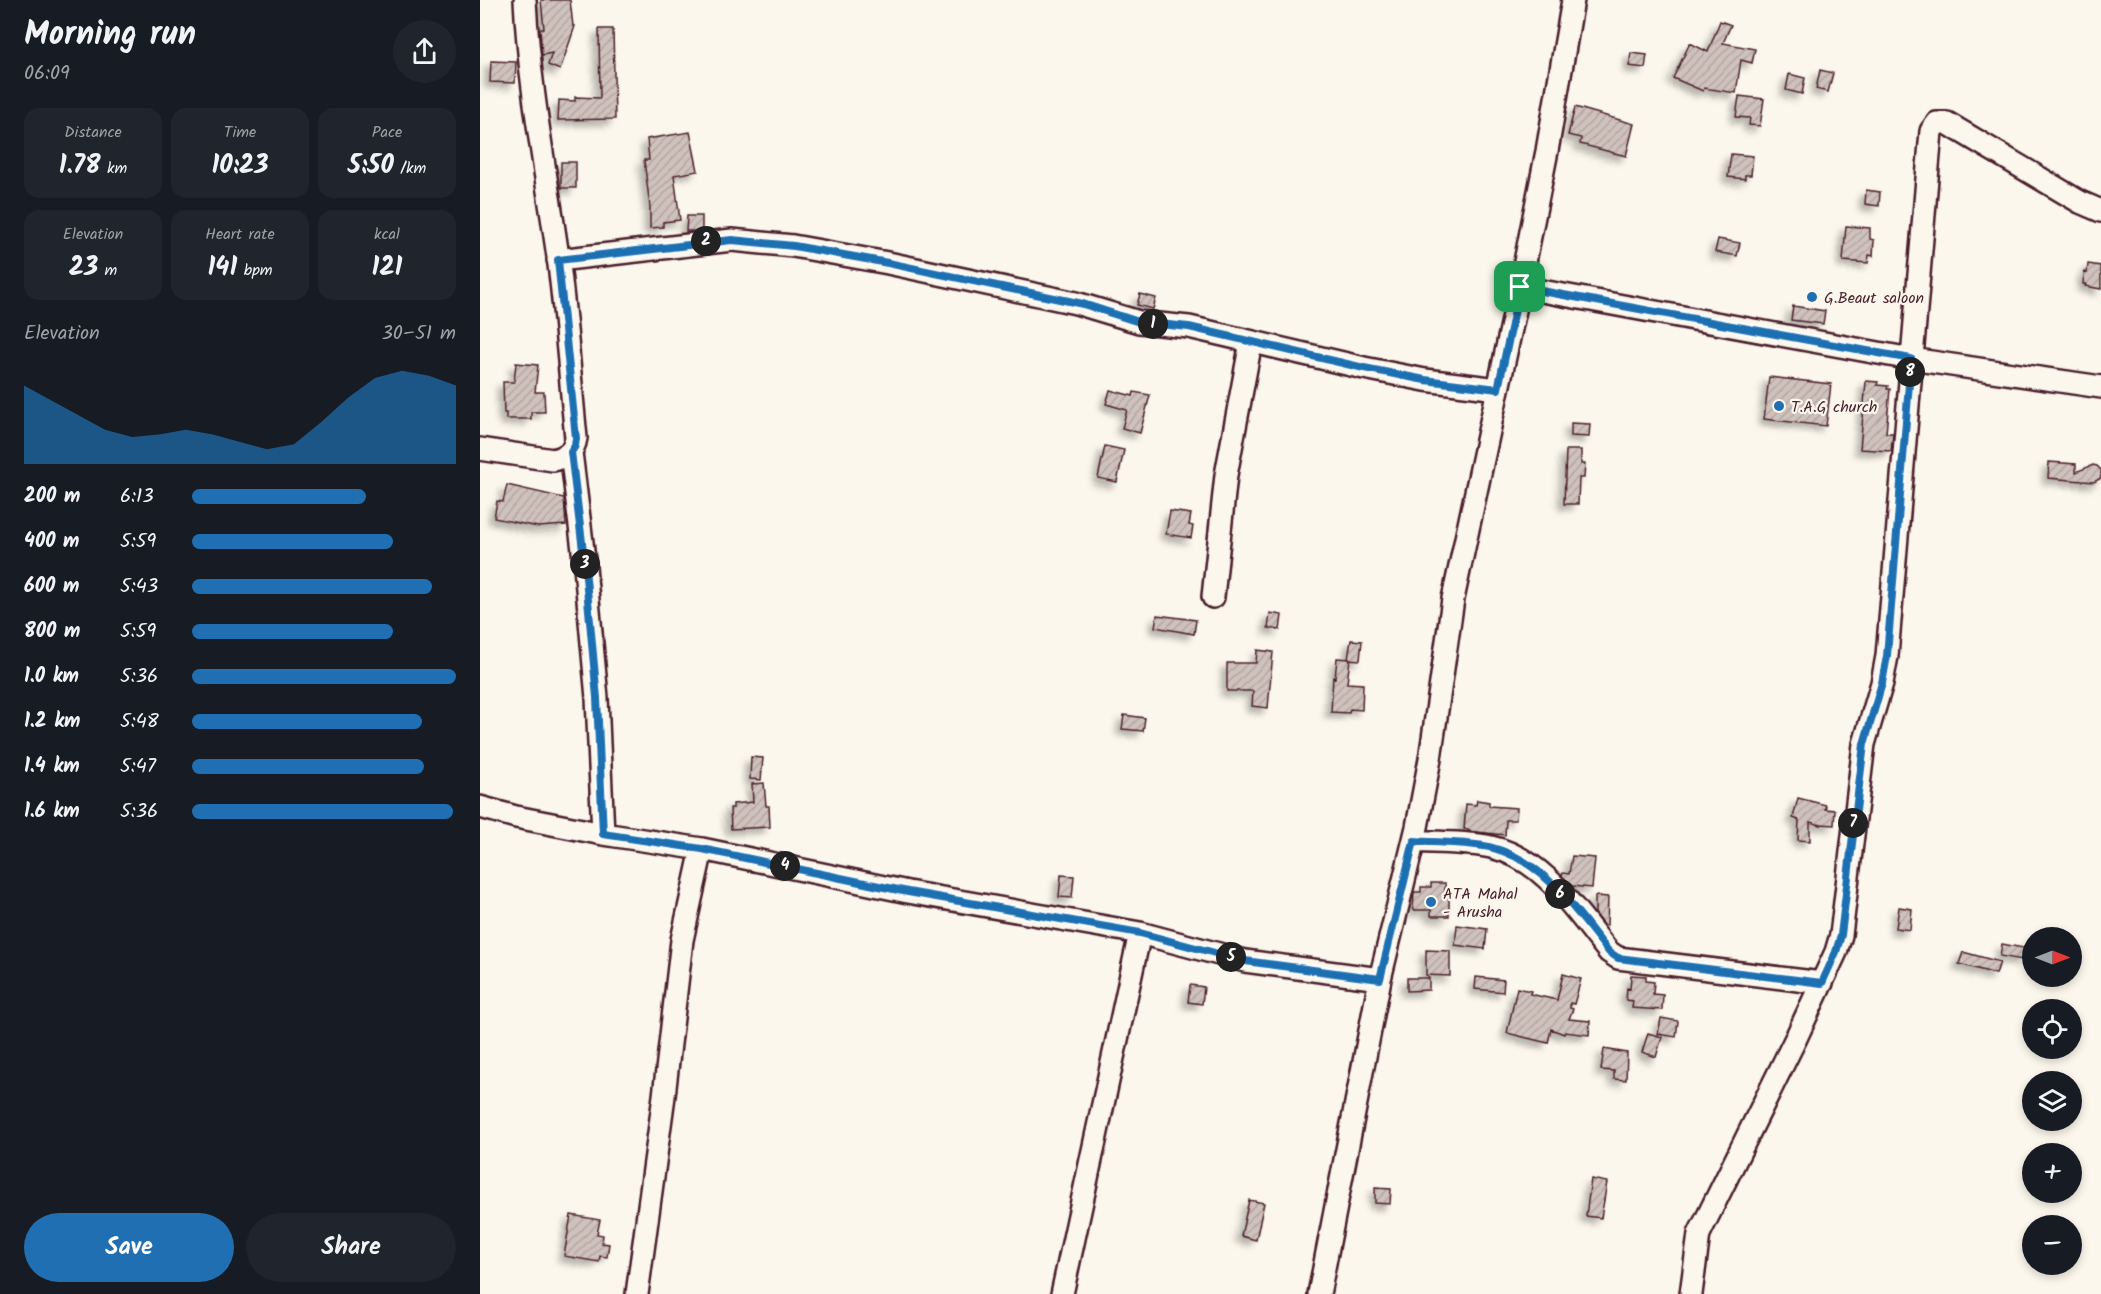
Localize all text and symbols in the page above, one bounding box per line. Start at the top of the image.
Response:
text: Morning run [24,9,196,62]
button: share [393,20,456,83]
text: 06:09 [24,58,70,90]
text: Distance [64,120,122,145]
text: Time [224,120,256,145]
text: Pace [372,120,402,145]
text: 1.78 [59,145,100,187]
text: 10:23 [212,145,268,187]
text: 5:50 [348,145,394,187]
text: km [100,156,127,181]
text: /km [394,156,426,181]
text: Elevation [63,222,123,247]
text: Heart rate [205,222,275,247]
text: kcal [374,222,400,247]
pin: 2 [691,226,721,256]
text: 2 [701,228,711,253]
text: 23 [69,247,98,289]
text: 141 [207,247,237,289]
text: 121 [372,247,402,289]
text: m [98,258,117,283]
text: bpm [237,258,273,283]
pin [1494,261,1545,312]
icon: arrive [1503,270,1536,303]
place label: G.Beaut saloon [1824,286,1924,311]
marker: G.Beaut saloon [1805,290,1819,304]
pin: 1 [1138,309,1168,339]
text: 1 [1151,311,1155,336]
text: Elevation [24,318,100,350]
text: 30–51 m [381,318,456,350]
pin: 8 [1895,357,1925,387]
text: 8 [1905,359,1915,384]
place label: T.A.G church [1791,395,1877,420]
marker: T.A.G church [1772,399,1786,413]
text: 200 m [24,481,80,513]
text: 6:13 [120,481,154,513]
text: 400 m [24,526,80,558]
text: 5:59 [120,526,156,558]
pin: 3 [570,549,600,579]
text: 3 [581,551,589,576]
text: 600 m [24,571,79,603]
text: 5:43 [120,571,158,603]
text: 800 m [24,616,80,648]
text: 5:59 [120,616,156,648]
text: 1.0 km [24,661,79,693]
text: 5:36 [120,661,158,693]
text: 1.2 km [24,706,80,738]
text: 5:48 [120,706,159,738]
text: 1.4 km [24,751,80,783]
text: 5:47 [120,751,156,783]
text: 1.6 km [24,796,80,828]
text: 5:36 [120,796,158,828]
pin: 7 [1838,808,1868,838]
text: 7 [1849,810,1857,835]
pin: 4 [770,851,800,881]
text: 4 [781,853,789,878]
pin: 6 [1545,879,1575,909]
text: 6 [1556,881,1564,906]
place label: ATA Mahal - Arusha [1443,882,1518,925]
marker: ATA Mahal - Arusha [1424,895,1438,909]
north arrow [2022,927,2082,987]
map controls [2022,927,2082,1275]
pin: 5 [1216,942,1246,972]
text: 5 [1227,944,1235,969]
button: locate [2022,999,2082,1059]
button: layers [2022,1071,2082,1131]
button: + [2022,1143,2082,1203]
button: Save [24,1213,234,1282]
button: Share [246,1213,456,1282]
button: − [2022,1215,2082,1275]

